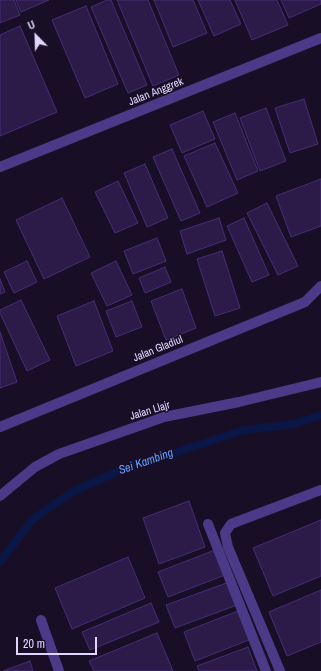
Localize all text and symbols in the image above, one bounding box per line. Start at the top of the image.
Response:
north arrow [16,16,56,56]
text: U [26,17,37,33]
street label: Jalan Anggrek [127,75,185,109]
street label: Jalan Gladiul [131,333,185,365]
street label: Jalan Llajr [128,399,172,423]
water label: Sei Kambing [117,446,175,478]
scale bar [18,629,99,655]
text: 20 m [23,636,45,652]

